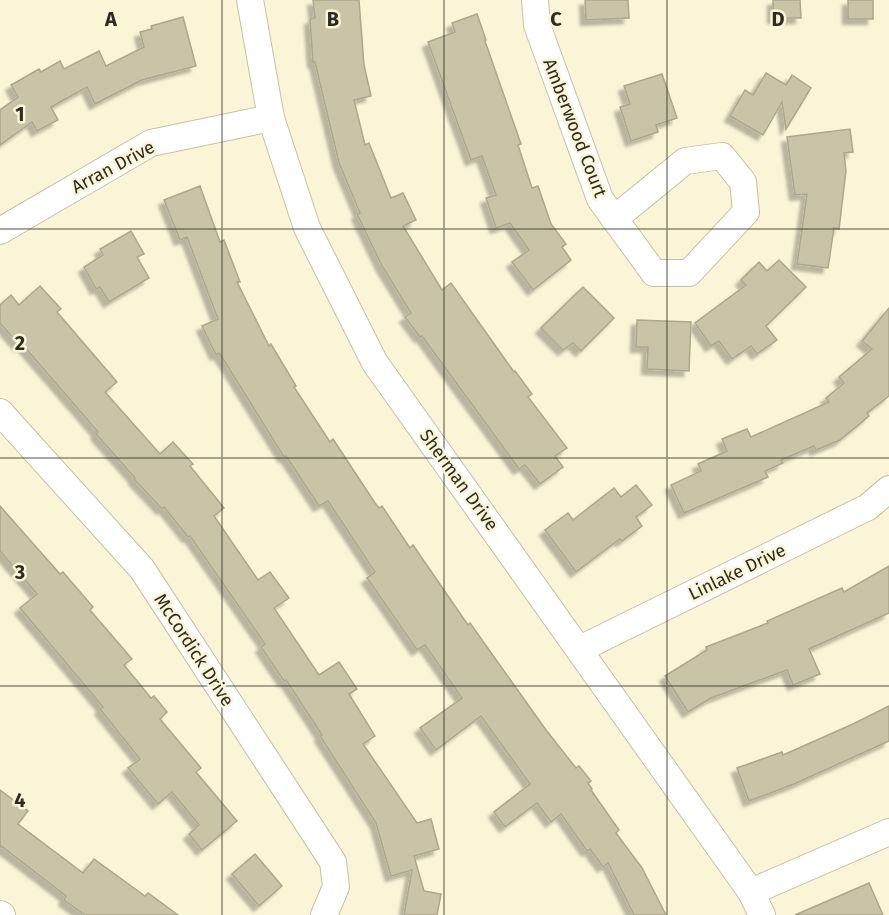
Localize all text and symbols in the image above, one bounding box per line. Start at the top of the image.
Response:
text: A [104,7,118,31]
text: B [327,7,339,31]
text: C [550,7,562,31]
text: D [771,7,785,31]
street label: Amberwood Court [538,56,612,201]
text: 1 [15,102,25,126]
street label: Arran Drive [68,136,158,198]
text: 2 [15,331,25,355]
street label: Sherman Drive [415,425,503,535]
street label: Linlake Drive [685,539,789,605]
text: 3 [14,560,25,584]
street label: McCordick Drive [149,590,239,710]
text: 4 [14,788,26,812]

